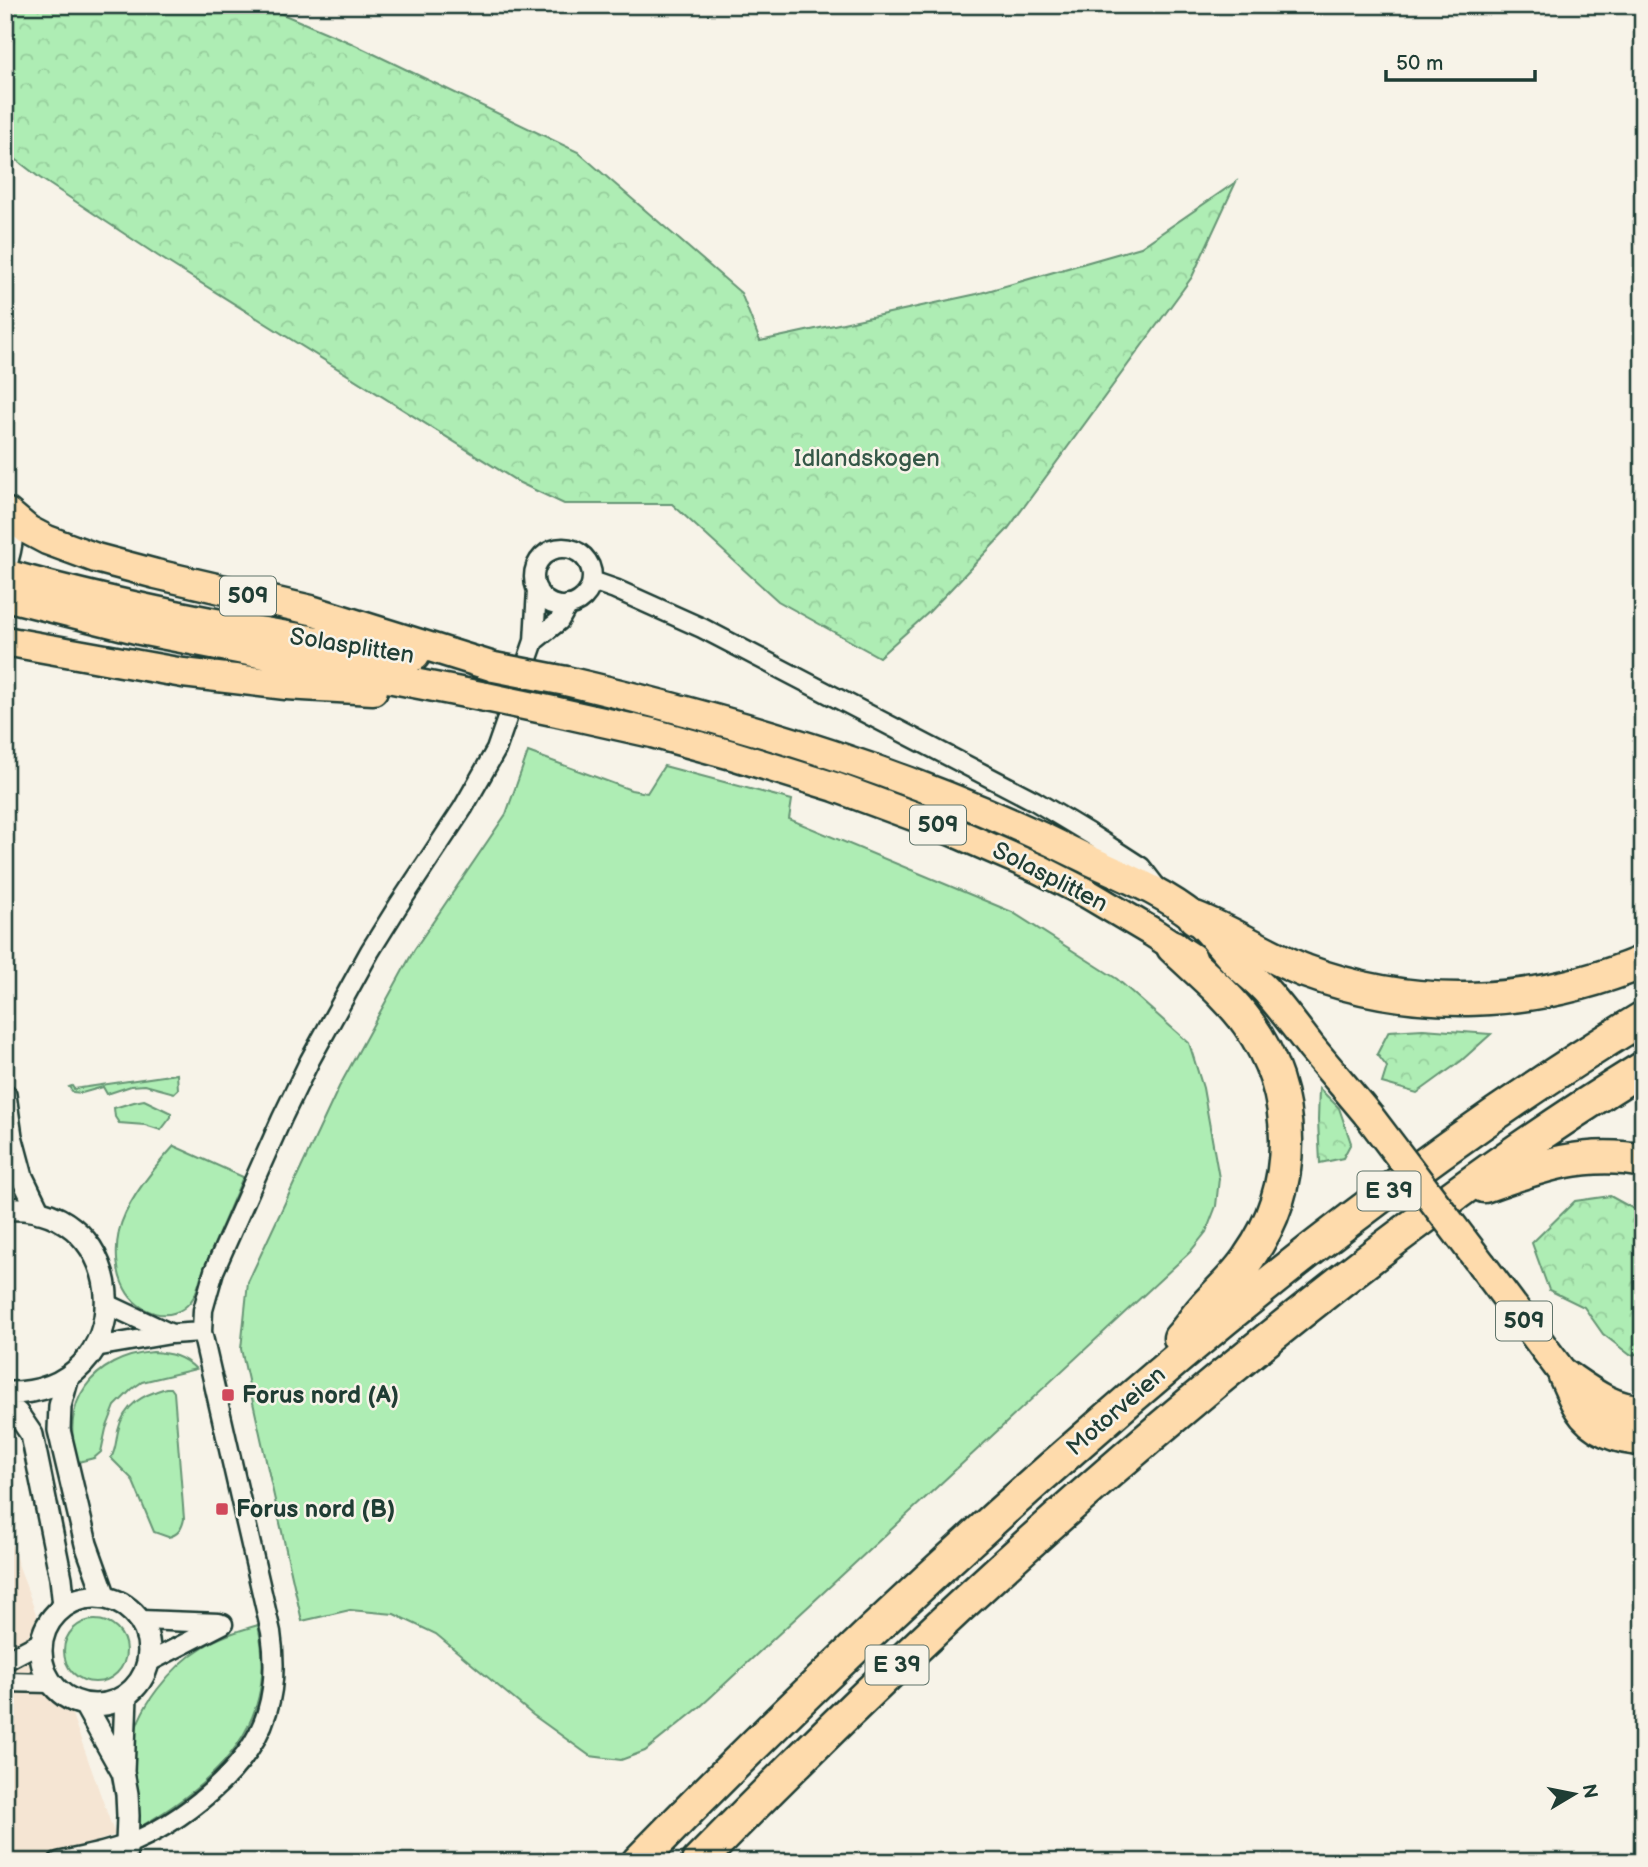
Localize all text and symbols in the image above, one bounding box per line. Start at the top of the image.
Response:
scale bar [1386,38,1534,82]
text: 50 m [1396,51,1443,76]
park label: Idlandskogen [794,444,940,473]
road number: 509 [220,576,276,616]
street label: Solasplitten [288,622,416,670]
road number: 509 [910,806,966,845]
street label: Solasplitten [988,836,1112,918]
road number: E 39 [1358,1172,1420,1210]
road number: 509 [1496,1302,1552,1340]
street label: Motorveien [1060,1360,1172,1462]
place label: Forus nord (A) [242,1381,399,1410]
marker: Forus nord (A) [220,1387,236,1403]
place label: Forus nord (B) [236,1495,395,1524]
marker: Forus nord (B) [214,1501,230,1517]
road number: E 39 [866,1646,928,1684]
north arrow [1540,1758,1610,1828]
text: N [1577,1782,1602,1800]

